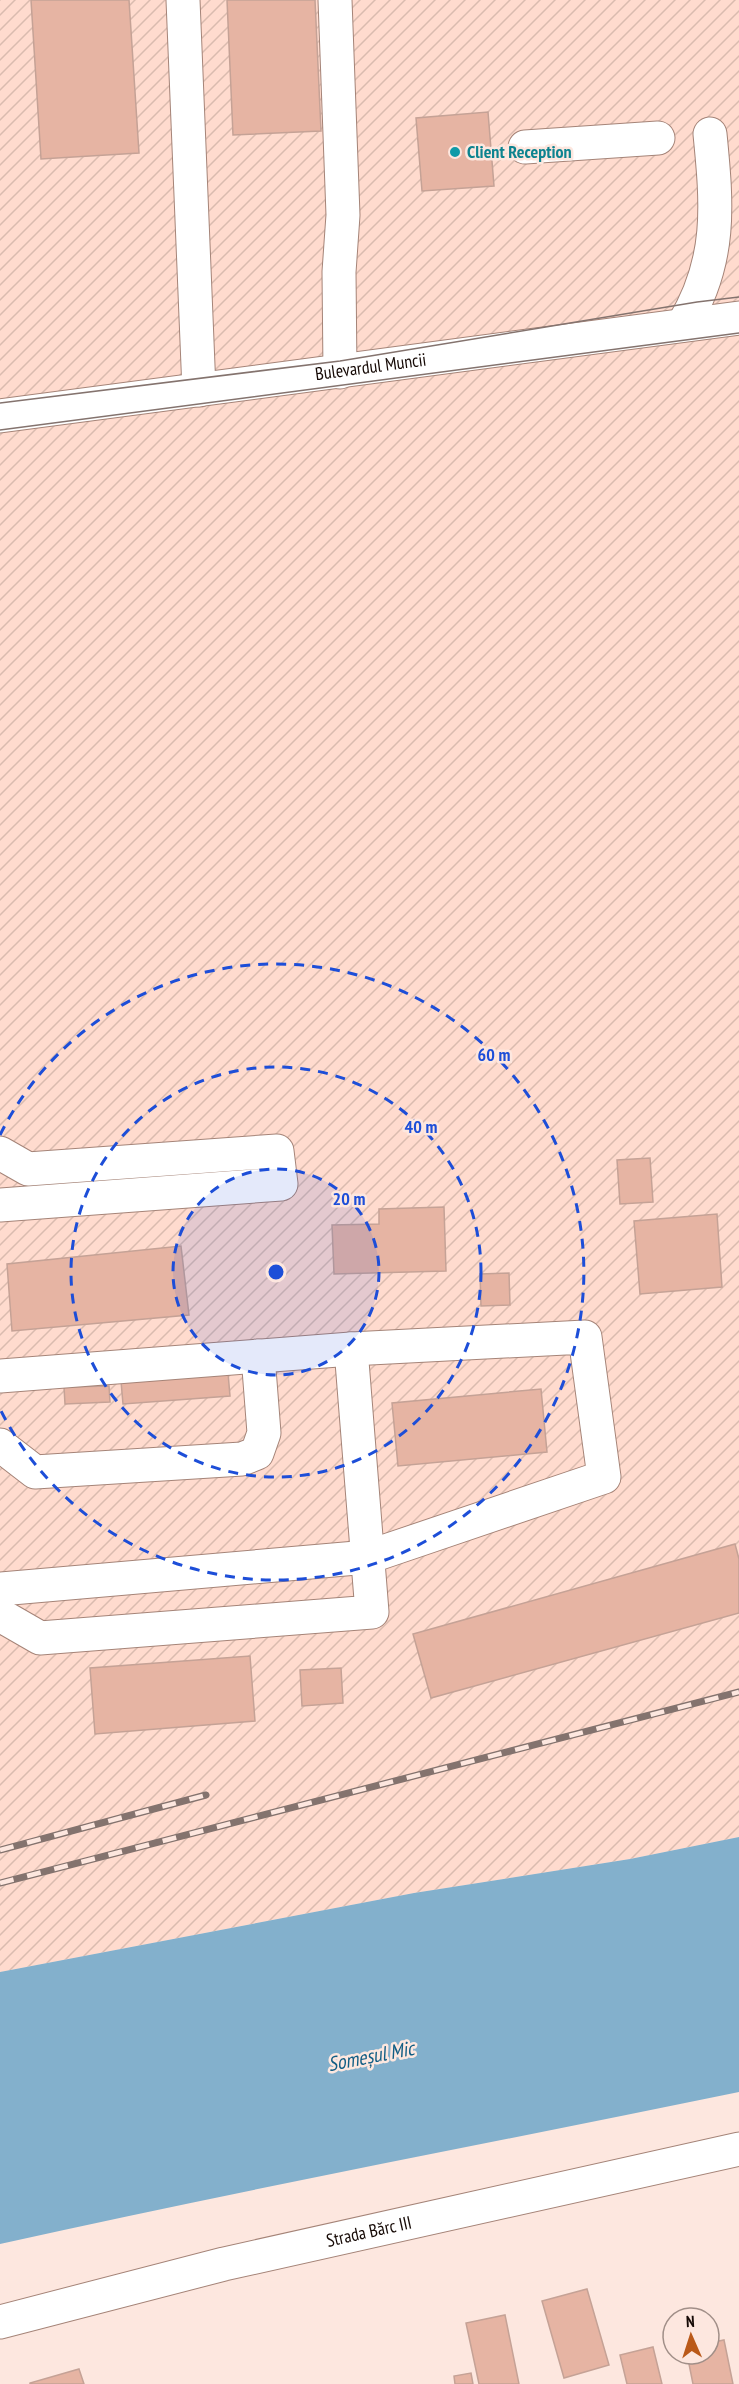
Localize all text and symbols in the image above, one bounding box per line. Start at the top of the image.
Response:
place label: Client Reception [467,140,572,163]
marker: Client Reception [448,145,462,159]
street label: Bulevardul Muncii [314,348,428,385]
text: 60 m [478,1043,510,1066]
text: 40 m [405,1115,437,1138]
text: 20 m [333,1187,365,1210]
centre of rings [266,1262,286,1282]
water label: Someșul Mic [326,2035,418,2077]
street label: Strada Bărc III [324,2210,414,2252]
north arrow [661,2306,721,2366]
text: N [685,2311,695,2331]

